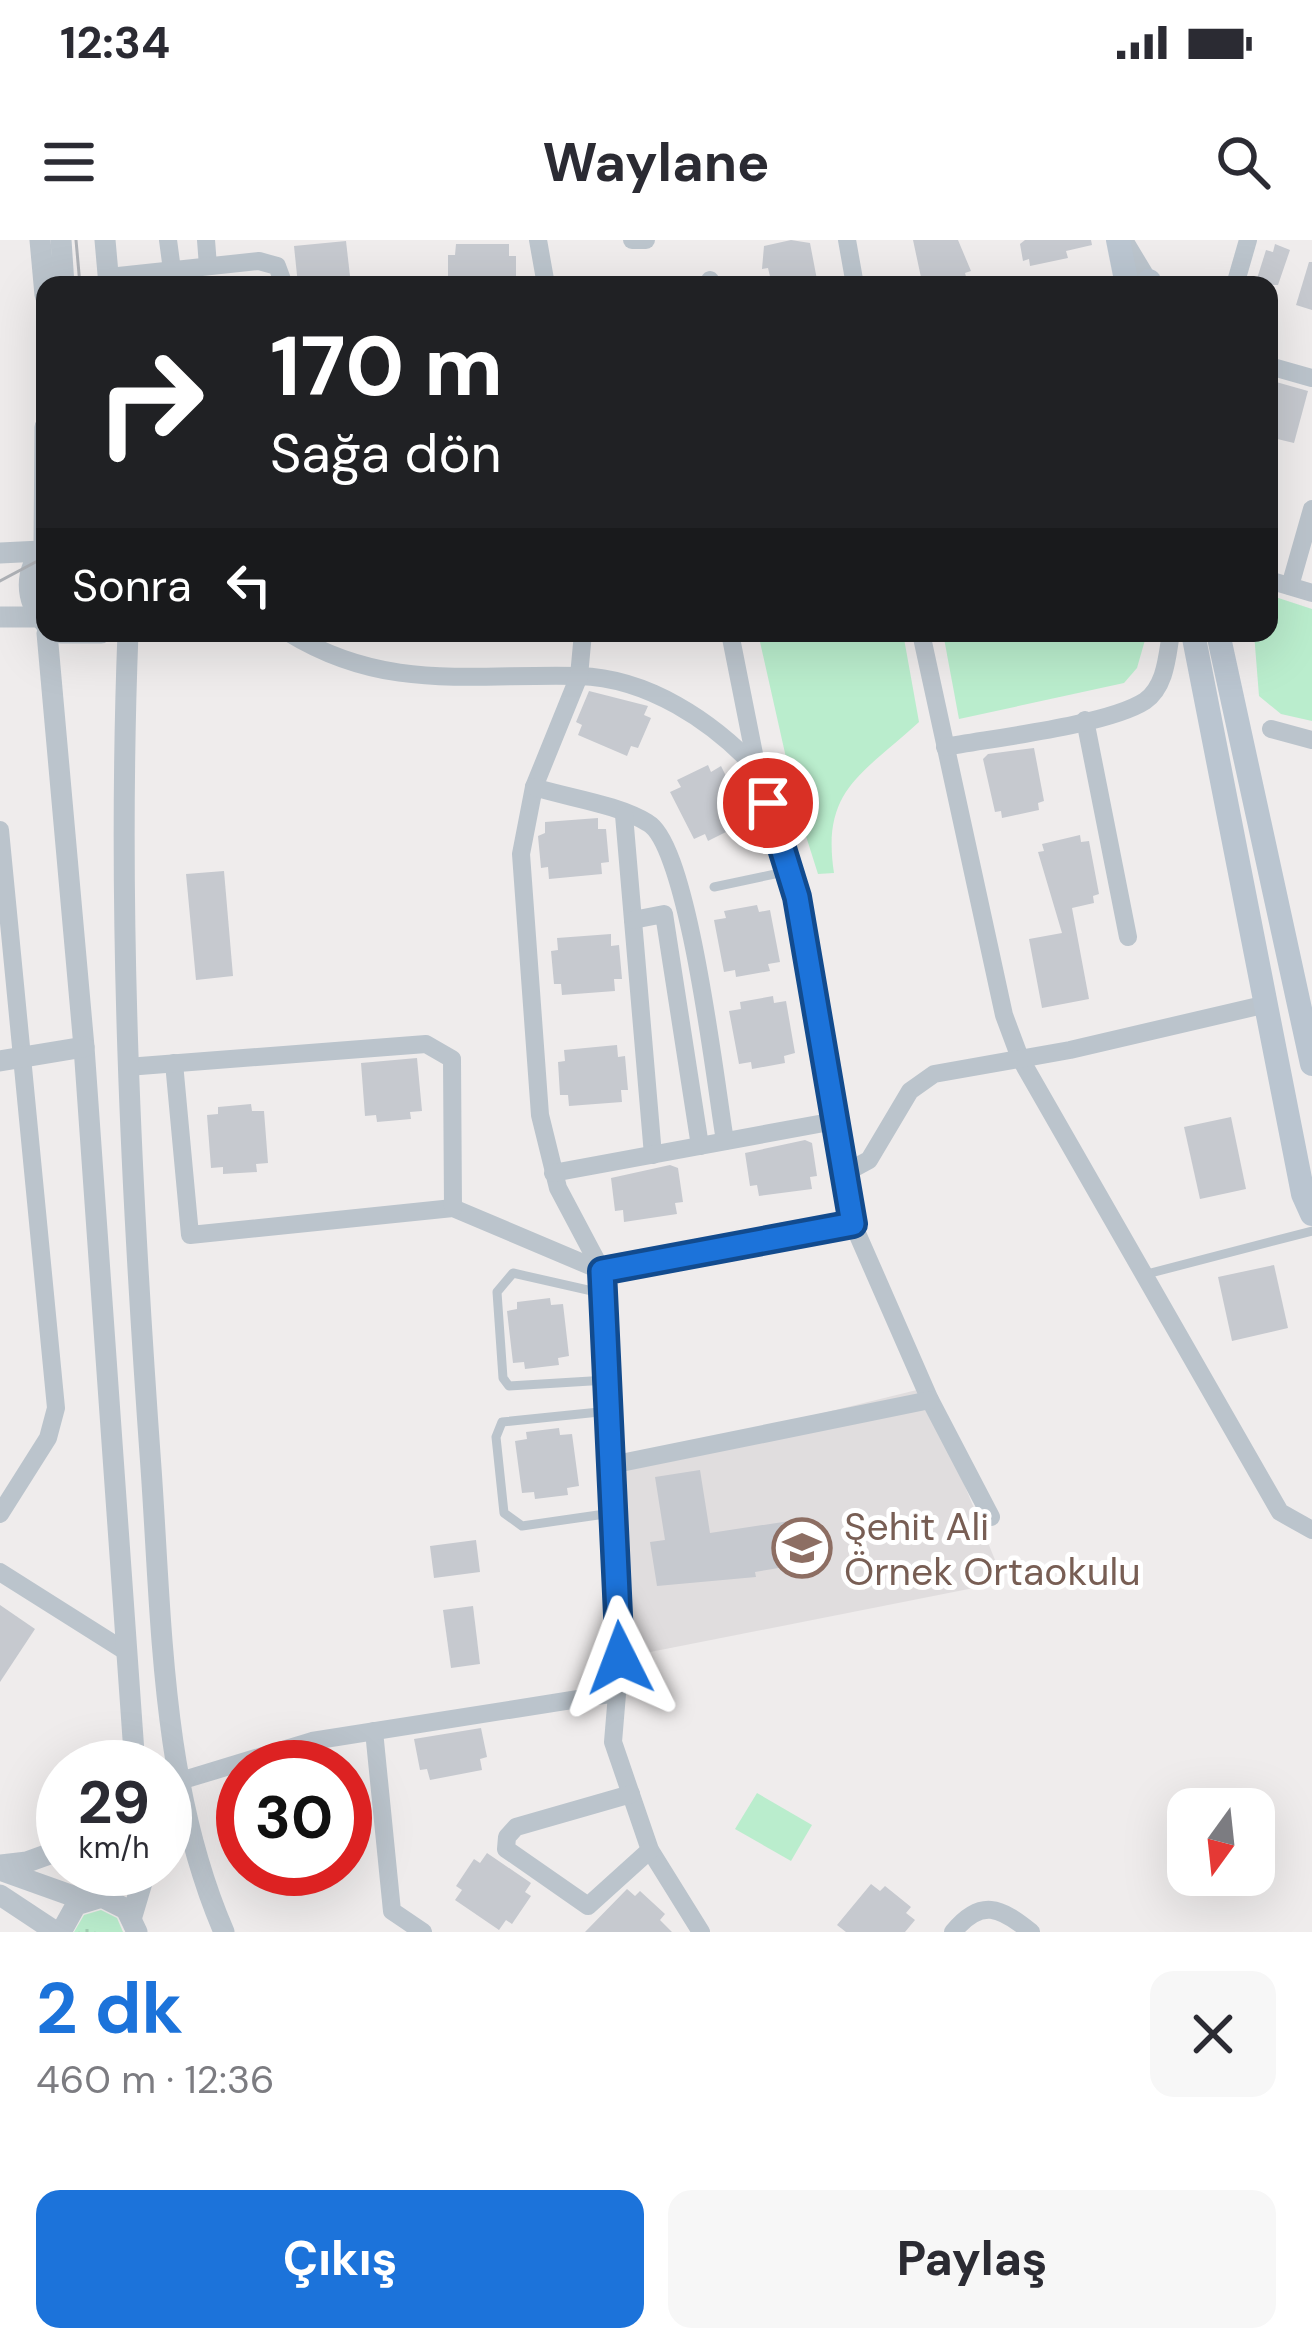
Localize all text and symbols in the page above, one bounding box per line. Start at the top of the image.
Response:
text: 12:34 [60,13,170,72]
text: Waylane [543,127,769,198]
icon: menu [36,129,102,195]
icon: search [1210,129,1276,195]
text: 170 m [270,312,503,421]
icon: right [72,324,228,480]
text: Sağa dön [270,418,501,489]
icon: left [216,552,282,618]
text: Sonra [72,556,192,615]
pin [717,752,819,854]
icon: arrive [735,770,801,836]
place label: Şehit Ali Örnek Ortaokulu [844,1501,1140,1597]
school or university icon: Şehit Ali Örnek Ortaokulu [771,1517,833,1579]
position arrow [557,1595,683,1721]
speed limit sign: 30 [216,1740,372,1896]
text: 29 [78,1763,150,1842]
north arrow [1167,1788,1275,1896]
map controls [1167,1788,1275,1896]
text: km/h [79,1828,149,1867]
text: 2 dk [36,1962,183,2055]
button: close [1150,1971,1276,2097]
text: 460 m · 12:36 [36,2054,275,2105]
button: Çıkış [36,2190,644,2328]
button: Paylaş [668,2190,1276,2328]

